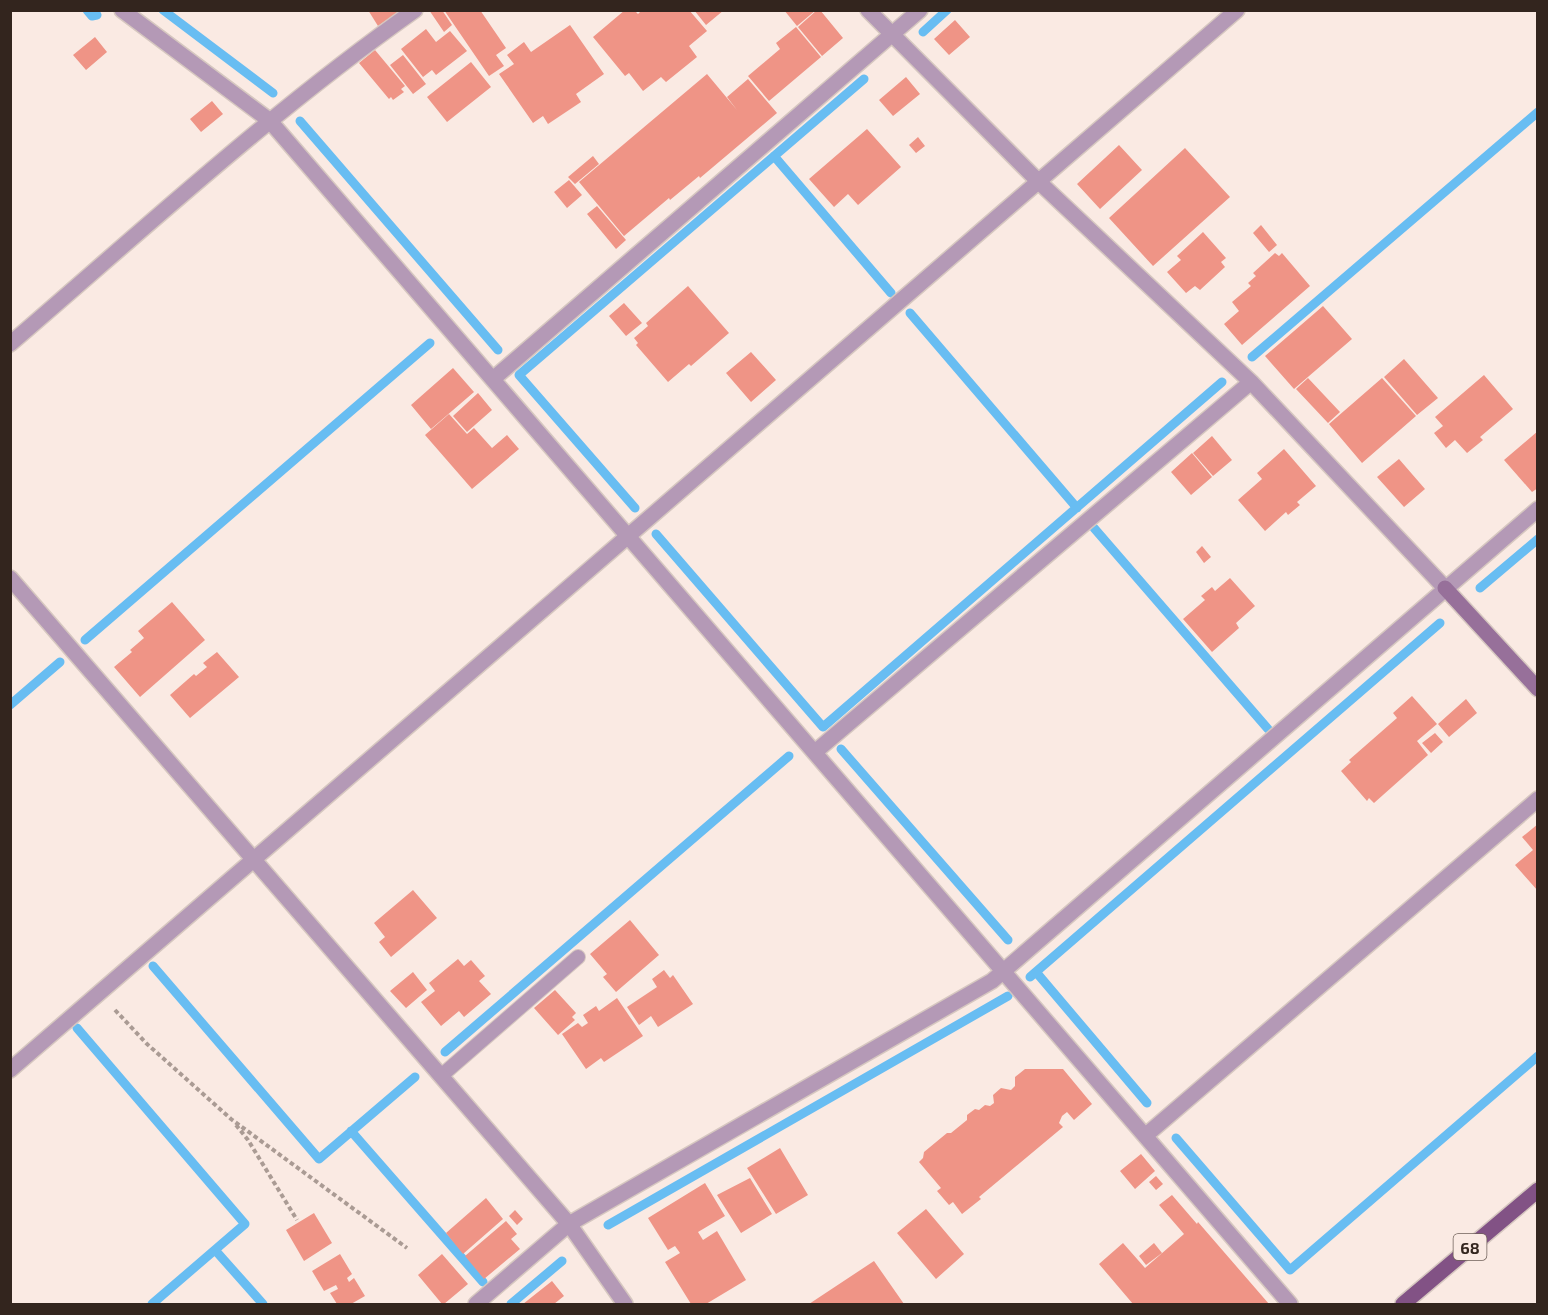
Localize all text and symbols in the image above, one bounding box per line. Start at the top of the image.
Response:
road number: 68 [1454,1234,1486,1260]

